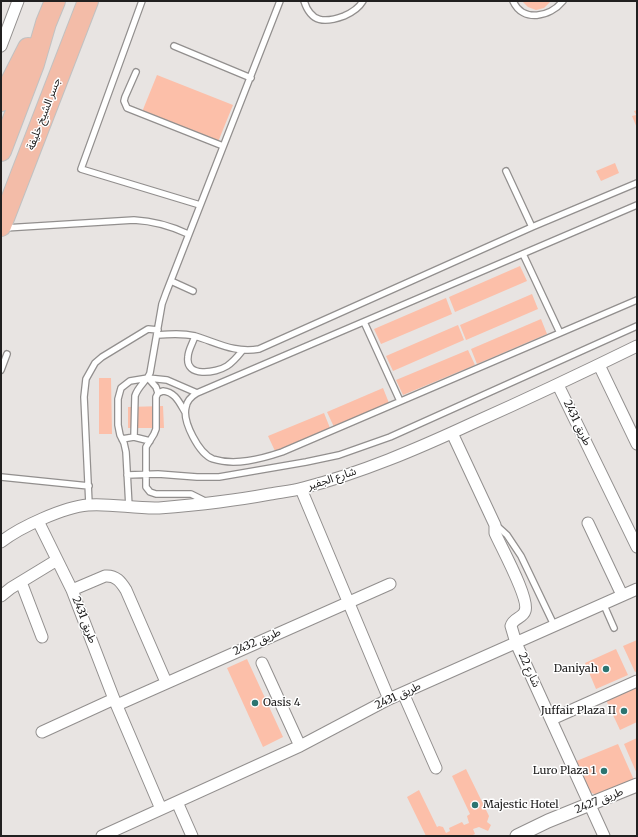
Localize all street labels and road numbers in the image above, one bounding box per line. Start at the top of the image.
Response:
street label: جسر الشيخ خليفة [24,76,64,152]
street label: طريق 2431 [560,398,594,448]
street label: شارع الجفير [306,465,358,493]
street label: طريق 2431 [69,595,99,645]
street label: طريق 2432 [231,626,283,658]
street label: شارع 22 [515,650,543,690]
street label: طريق 2431 [373,680,423,712]
street label: طريق 2427 [573,785,625,817]

